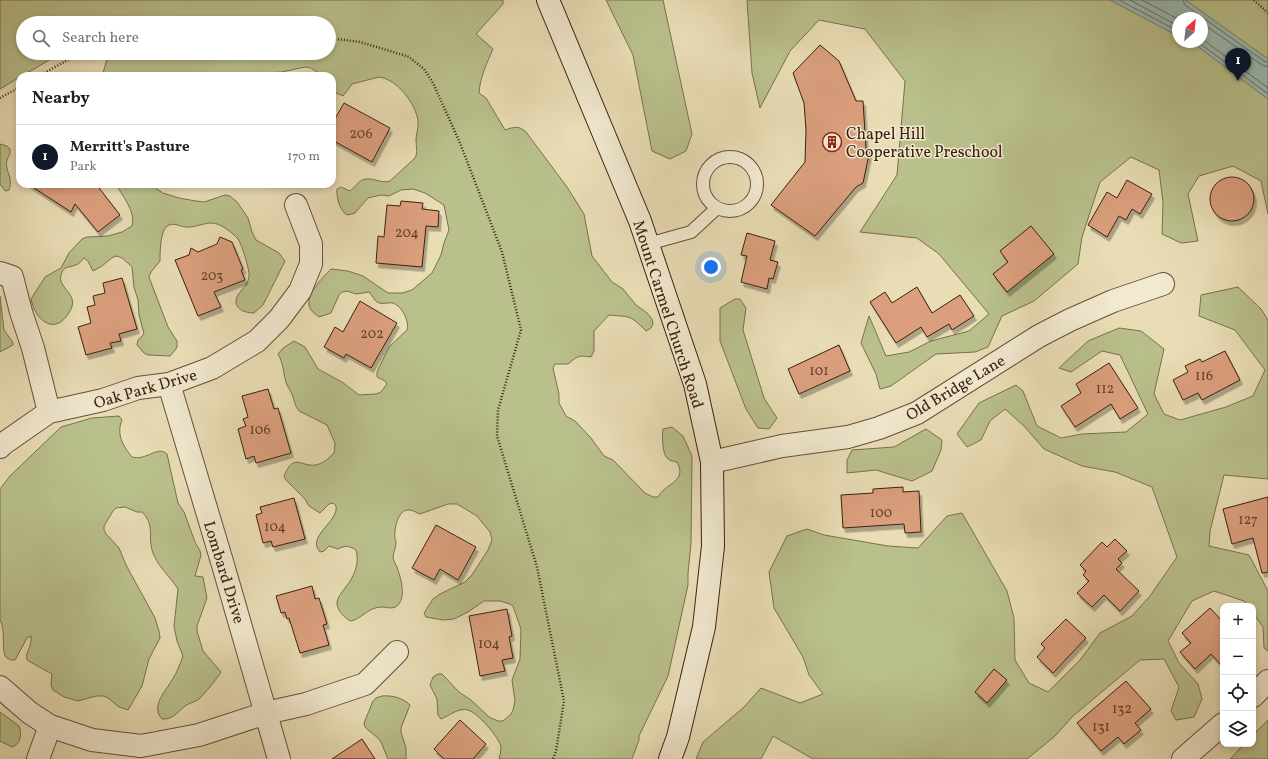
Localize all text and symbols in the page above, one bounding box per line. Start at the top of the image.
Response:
north arrow [1172,12,1208,48]
search box [16,16,336,60]
icon: search [30,27,52,49]
text: Search here [62,28,139,49]
pin: 1 [1225,48,1251,81]
text: Nearby [32,87,90,110]
place label: Chapel Hill Cooperative Preschool [846,124,1003,164]
house number: 206 [349,125,373,144]
building icon: Chapel Hill Cooperative Preschool [821,131,843,153]
text: Merritt's Pasture [70,137,190,158]
text: 1 [42,148,48,166]
text: 170 m [287,148,320,166]
text: Park [70,158,97,176]
street label: Mount Carmel Church Road [626,218,708,412]
house number: 204 [395,224,419,243]
your location [701,257,721,277]
house number: 203 [201,267,223,286]
house number: 202 [360,325,384,344]
street label: Old Bridge Lane [902,350,1010,427]
house number: 101 [809,362,829,381]
street label: Oak Park Drive [91,365,200,415]
house number: 116 [1195,367,1213,386]
house number: 112 [1096,380,1114,399]
house number: 106 [249,421,271,440]
house number: 100 [870,504,892,523]
house number: 127 [1238,511,1258,530]
house number: 104 [264,518,286,537]
street label: Lombard Drive [197,519,249,627]
map controls [1220,603,1256,747]
button: + [1220,603,1256,639]
house number: 104 [478,635,500,654]
button: − [1220,639,1256,675]
button: locate [1220,675,1256,711]
house number: 132 [1112,700,1132,719]
button: layers [1220,711,1256,747]
house number: 131 [1092,718,1110,737]

